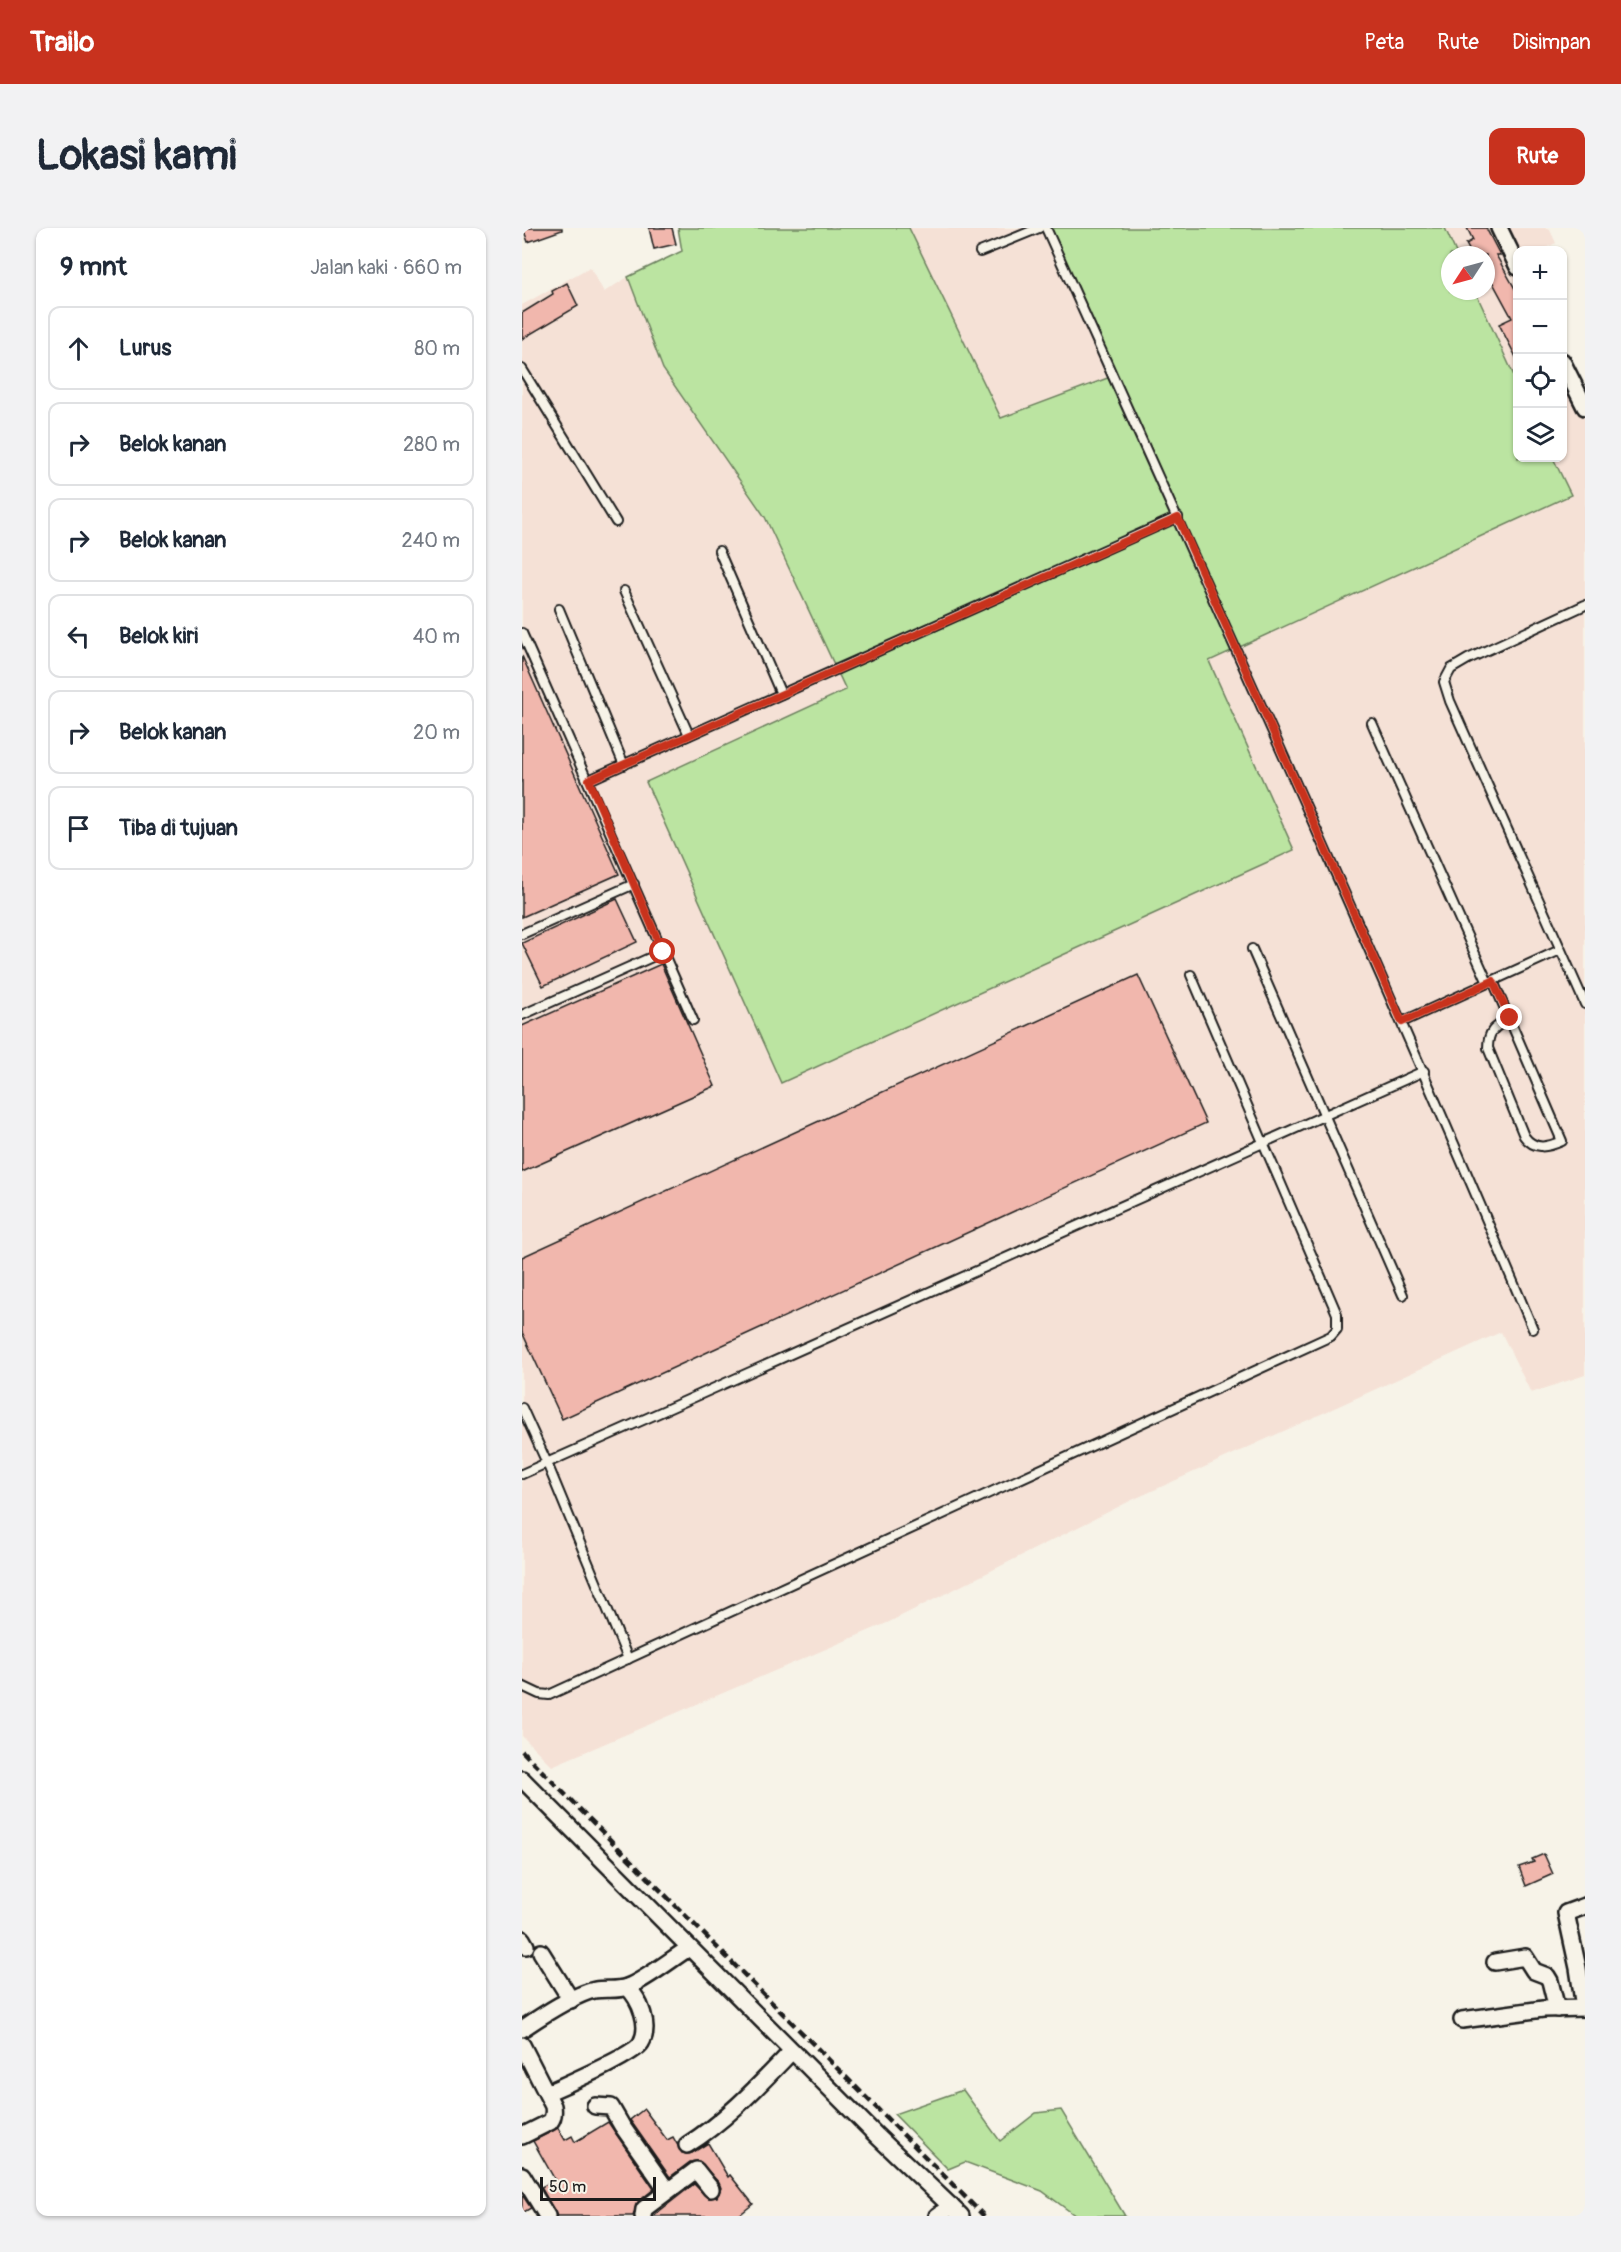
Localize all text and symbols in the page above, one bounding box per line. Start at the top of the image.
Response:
text: Trailo [30,25,94,60]
text: Peta [1364,29,1404,56]
text: Rute [1437,29,1479,56]
text: Disimpan [1512,29,1591,56]
button: Rute [1489,128,1585,185]
text: Lokasi kami [36,130,236,182]
north arrow [1441,246,1495,300]
map controls [1513,246,1567,462]
button: + [1513,246,1567,300]
text: 9 mnt [60,251,127,283]
text: Jalan kaki · 660 m [310,255,462,280]
button: − [1513,300,1567,354]
icon: ahead [62,332,95,365]
text: Lurus [119,334,171,362]
text: 80 m [414,336,460,361]
button: locate [1513,354,1567,408]
button: layers [1513,408,1567,462]
icon: right [62,428,95,461]
text: Belok kanan [119,430,227,458]
text: 280 m [403,432,460,457]
icon: right [62,524,95,557]
text: Belok kanan [119,526,227,554]
text: 240 m [401,528,460,553]
icon: left [62,620,95,653]
text: Belok kiri [119,622,198,650]
text: 40 m [413,624,460,649]
icon: right [62,716,95,749]
text: Belok kanan [119,718,227,746]
text: 20 m [413,720,460,745]
icon: arrive [62,812,95,845]
text: Tiba di tujuan [119,814,238,842]
route start [649,938,675,964]
route end [1496,1004,1522,1030]
scale bar [540,2174,656,2202]
text: 50 m [549,2177,586,2197]

